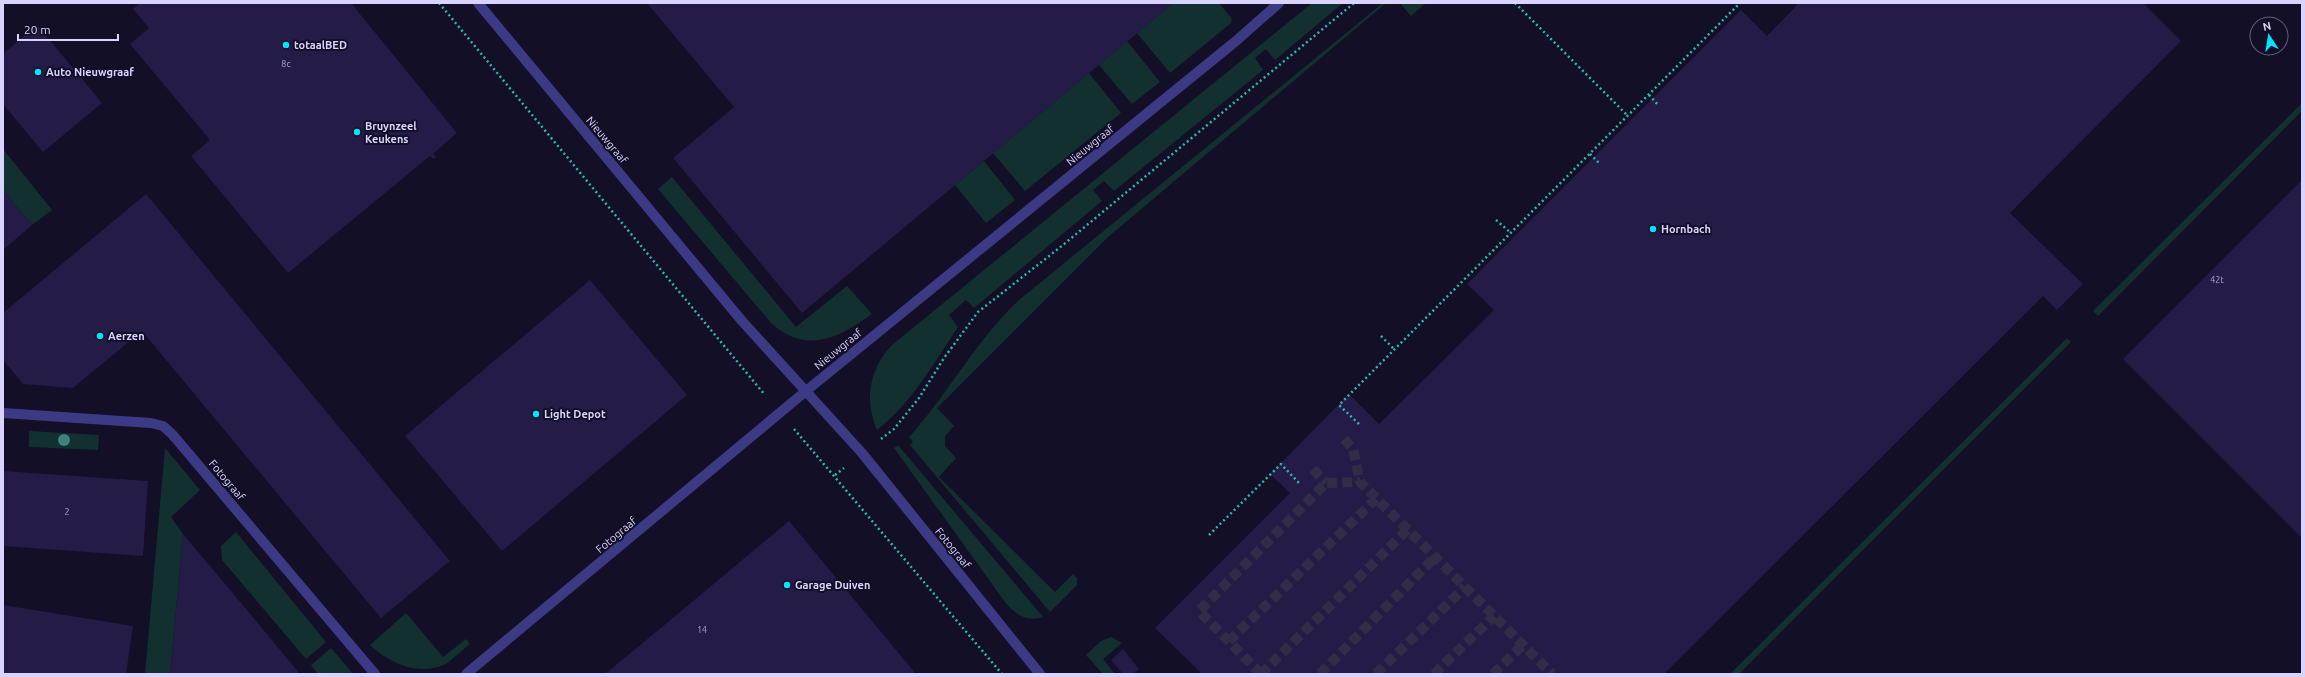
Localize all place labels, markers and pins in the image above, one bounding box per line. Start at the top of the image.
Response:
place label: totaalBED [294,39,347,51]
marker: totaalBED [281,40,291,50]
place label: Auto Nieuwgraaf [46,66,134,78]
marker: Auto Nieuwgraaf [33,67,43,77]
place label: Bruynzeel Keukens [365,120,417,145]
marker: Bruynzeel Keukens [352,127,362,137]
place label: Hornbach [1661,223,1711,235]
marker: Hornbach [1648,224,1658,234]
place label: Aerzen [108,330,145,342]
marker: Aerzen [95,331,105,341]
place label: Light Depot [544,408,606,420]
marker: Light Depot [531,409,541,419]
place label: Garage Duiven [795,579,870,591]
marker: Garage Duiven [782,580,792,590]

